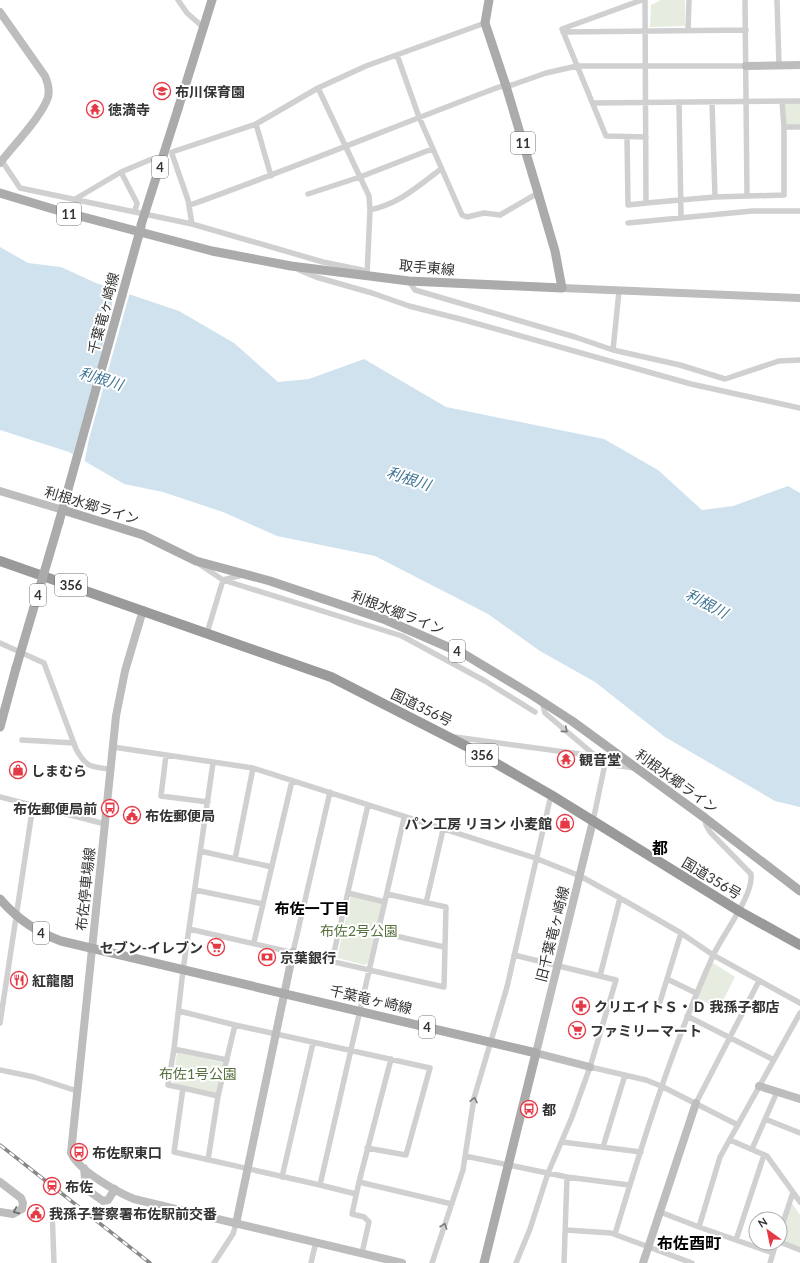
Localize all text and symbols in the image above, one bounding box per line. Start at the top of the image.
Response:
school or university icon: 布川保育園 [152,81,172,101]
place label: 布川保育園 [175,83,245,100]
temple icon: 徳満寺 [85,99,105,119]
place label: 徳満寺 [108,101,150,118]
road number: 11 [511,132,535,154]
road number: 4 [152,156,168,178]
road number: 11 [57,203,81,225]
street label: 取手東線 [398,256,456,278]
street label: 千葉竜ヶ崎線 [84,270,122,356]
water label: 利根川 [77,363,127,394]
water label: 利根川 [385,462,435,494]
street label: 利根水郷ライン [43,483,141,527]
road number: 356 [55,574,87,596]
road number: 4 [30,584,46,606]
water label: 利根川 [683,584,733,622]
street label: 利根水郷ライン [349,587,447,637]
road number: 4 [449,640,465,662]
street label: 国道356号 [388,685,456,729]
one-way arrow [561,726,568,733]
road number: 356 [466,744,498,766]
street label: 利根水郷ライン [632,745,722,817]
temple icon: 観音堂 [556,749,576,769]
place label: 観音堂 [579,751,621,768]
shop icon: しまむら [8,760,28,780]
place label: しまむら [31,762,87,779]
bus stop icon: 布佐郵便局前 [100,798,120,818]
place label: 布佐郵便局前 [13,800,97,817]
public building icon: 布佐郵便局 [122,805,142,825]
place label: 布佐郵便局 [145,807,215,824]
shop icon: パン工房 リヨン 小麦館 [555,813,575,833]
place label: パン工房 リヨン 小麦館 [404,815,552,832]
district label: 都 [652,838,668,857]
street label: 布佐停車場線 [72,846,98,932]
street label: 国道356号 [679,854,745,902]
street label: 旧千葉竜ヶ崎線 [532,884,572,984]
district label: 布佐一丁目 [274,899,350,917]
road number: 4 [33,922,49,944]
park label: 布佐2号公園 [320,922,398,939]
supermarket icon: セブン-イレブン [206,937,226,957]
place label: セブン-イレブン [100,939,203,956]
bank icon: 京葉銀行 [257,947,277,967]
place label: 京葉銀行 [280,949,336,966]
restaurant icon: 紅龍閣 [9,970,29,990]
place label: 紅龍閣 [32,972,74,989]
street label: 千葉竜ヶ崎線 [328,981,414,1017]
pharmacy icon: クリエイトＳ・Ｄ 我孫子都店 [571,996,591,1016]
place label: クリエイトＳ・Ｄ 我孫子都店 [594,998,779,1015]
road number: 4 [419,1016,435,1038]
supermarket icon: ファミリーマート [567,1020,587,1040]
place label: ファミリーマート [590,1022,702,1039]
park label: 布佐1号公園 [159,1065,237,1082]
one-way arrow [469,1097,478,1103]
bus stop icon: 都 [519,1099,539,1119]
place label: 都 [542,1101,556,1118]
bus stop icon: 布佐駅東口 [69,1142,89,1162]
place label: 布佐駅東口 [92,1144,162,1161]
station icon: 布佐 [42,1176,62,1196]
place label: 布佐 [65,1178,93,1195]
public building icon: 我孫子警察署布佐駅前交番 [26,1203,46,1223]
place label: 我孫子警察署布佐駅前交番 [49,1205,217,1222]
one-way arrow [12,1206,20,1214]
north arrow [748,1211,788,1251]
text: N [755,1214,769,1230]
one-way arrow [440,1223,448,1230]
district label: 布佐酉町 [657,1233,721,1252]

